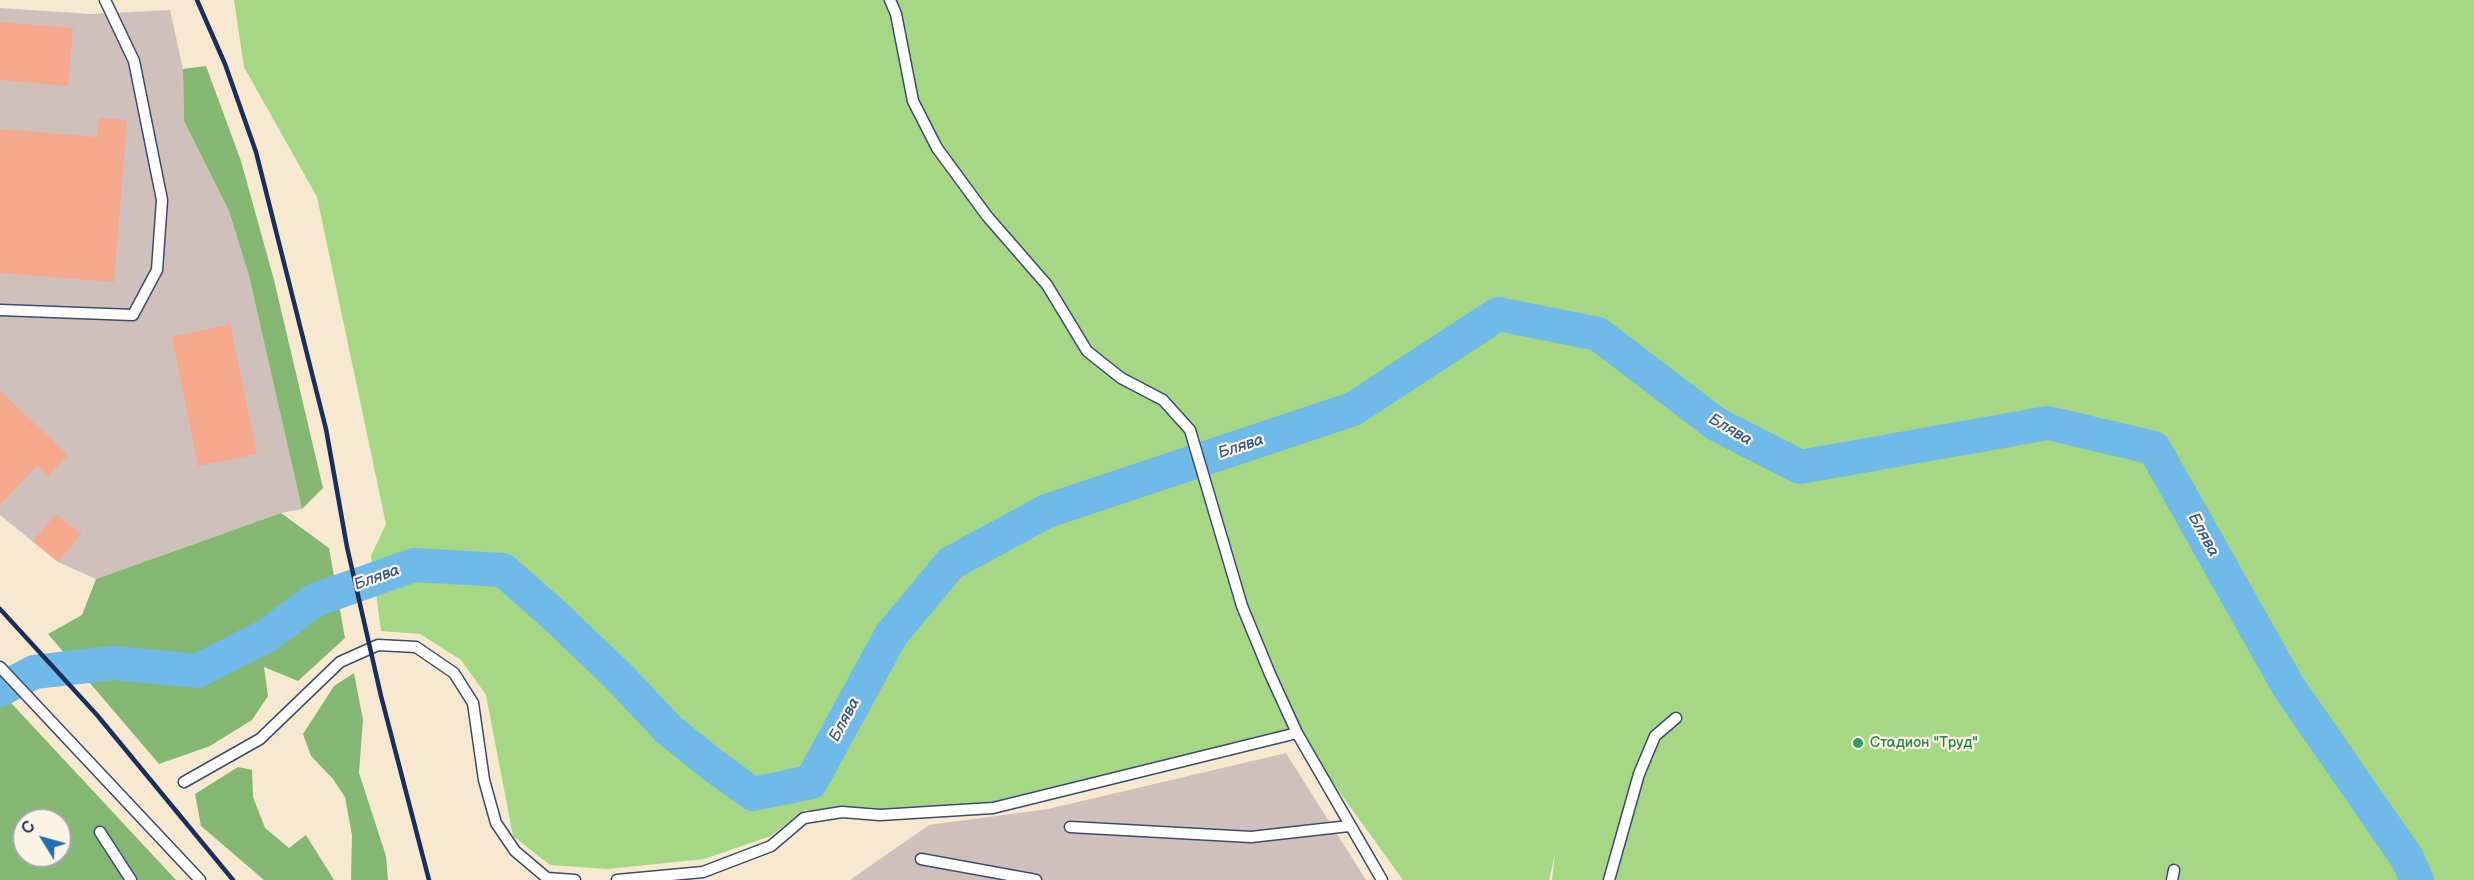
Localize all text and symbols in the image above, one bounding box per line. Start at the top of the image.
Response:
water label: Блява [1705,410,1755,450]
water label: Блява [1216,431,1266,463]
water label: Блява [2183,510,2223,560]
water label: Блява [352,561,402,595]
water label: Блява [826,695,864,745]
place label: Стадион "Труд" [1870,734,1978,752]
marker: Стадион "Труд" [1851,736,1865,750]
north arrow [12,808,72,868]
text: С [18,818,40,838]

